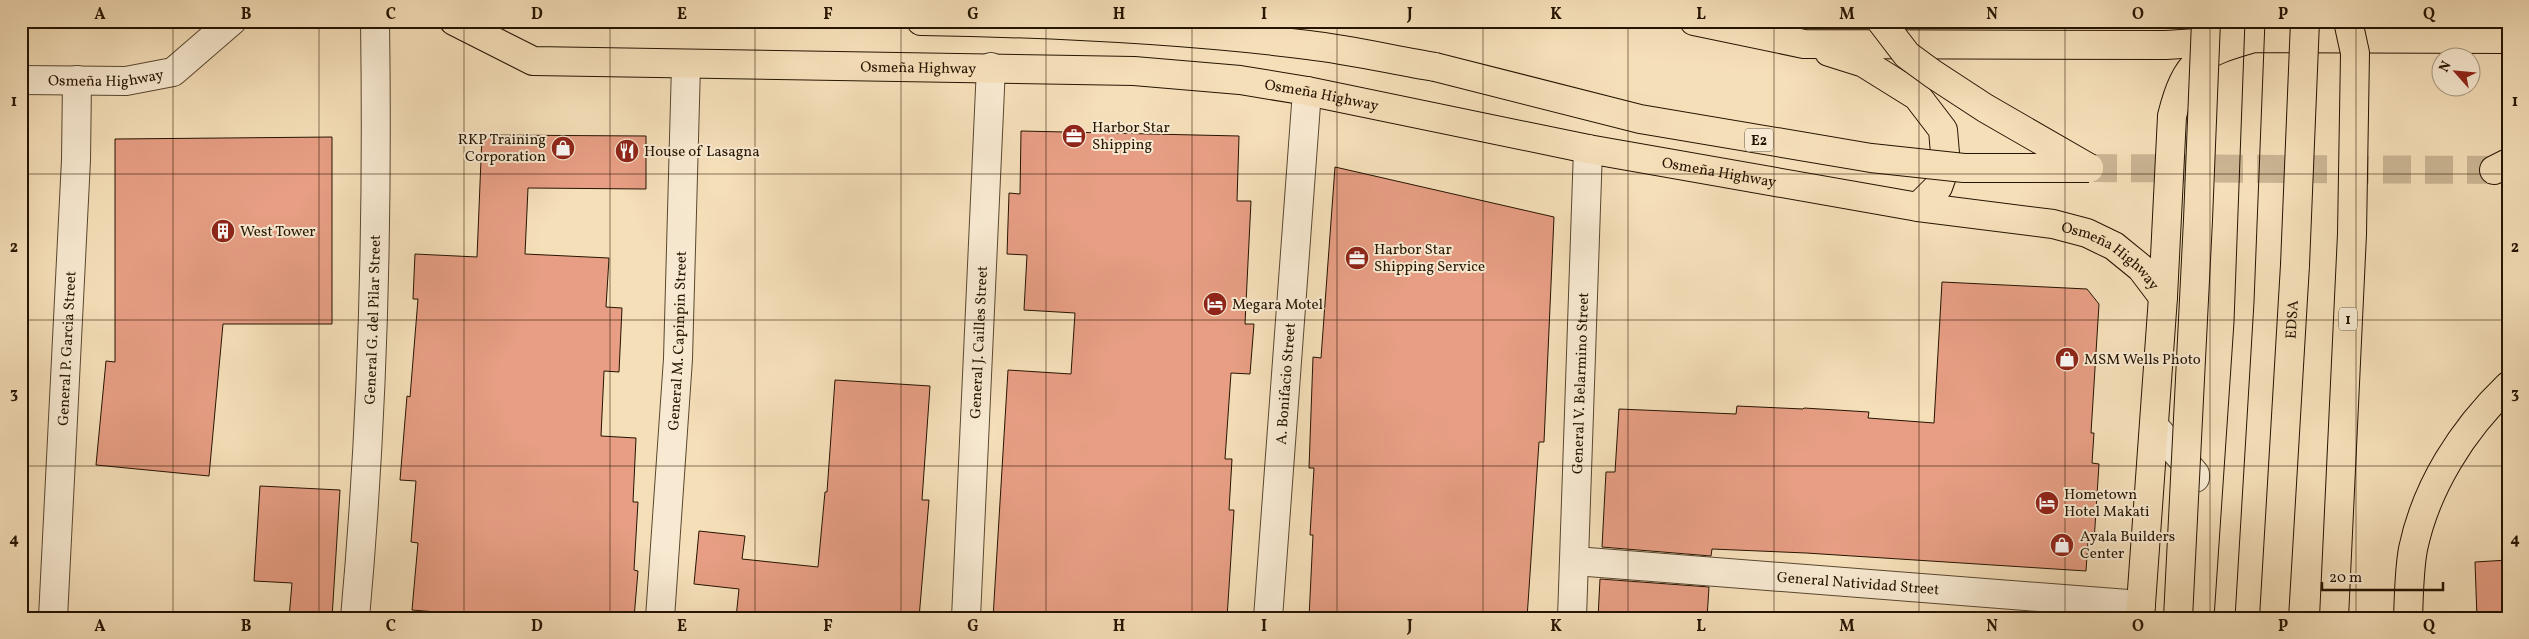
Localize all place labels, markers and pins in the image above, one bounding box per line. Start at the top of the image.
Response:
place label: Harbor Star Shipping [1092,118,1170,156]
office icon: Harbor Star Shipping [1061,123,1087,149]
place label: RKP Training Corporation [458,130,546,168]
shop icon: RKP Training Corporation [550,135,576,161]
restaurant icon: House of Lasagna [614,138,640,164]
place label: House of Lasagna [644,142,760,163]
building icon: West Tower [210,218,236,244]
place label: West Tower [240,222,316,243]
place label: Harbor Star Shipping Service [1374,240,1485,278]
office icon: Harbor Star Shipping Service [1344,245,1370,271]
hotel icon: Megara Motel [1202,291,1228,317]
place label: Megara Motel [1232,295,1323,316]
shop icon: MSM Wells Photo [2054,346,2080,372]
place label: MSM Wells Photo [2084,350,2201,371]
place label: Hometown Hotel Makati [2064,485,2150,523]
hotel icon: Hometown Hotel Makati [2034,490,2060,516]
place label: Ayala Builders Center [2080,527,2175,565]
shop icon: Ayala Builders Center [2049,532,2075,558]

